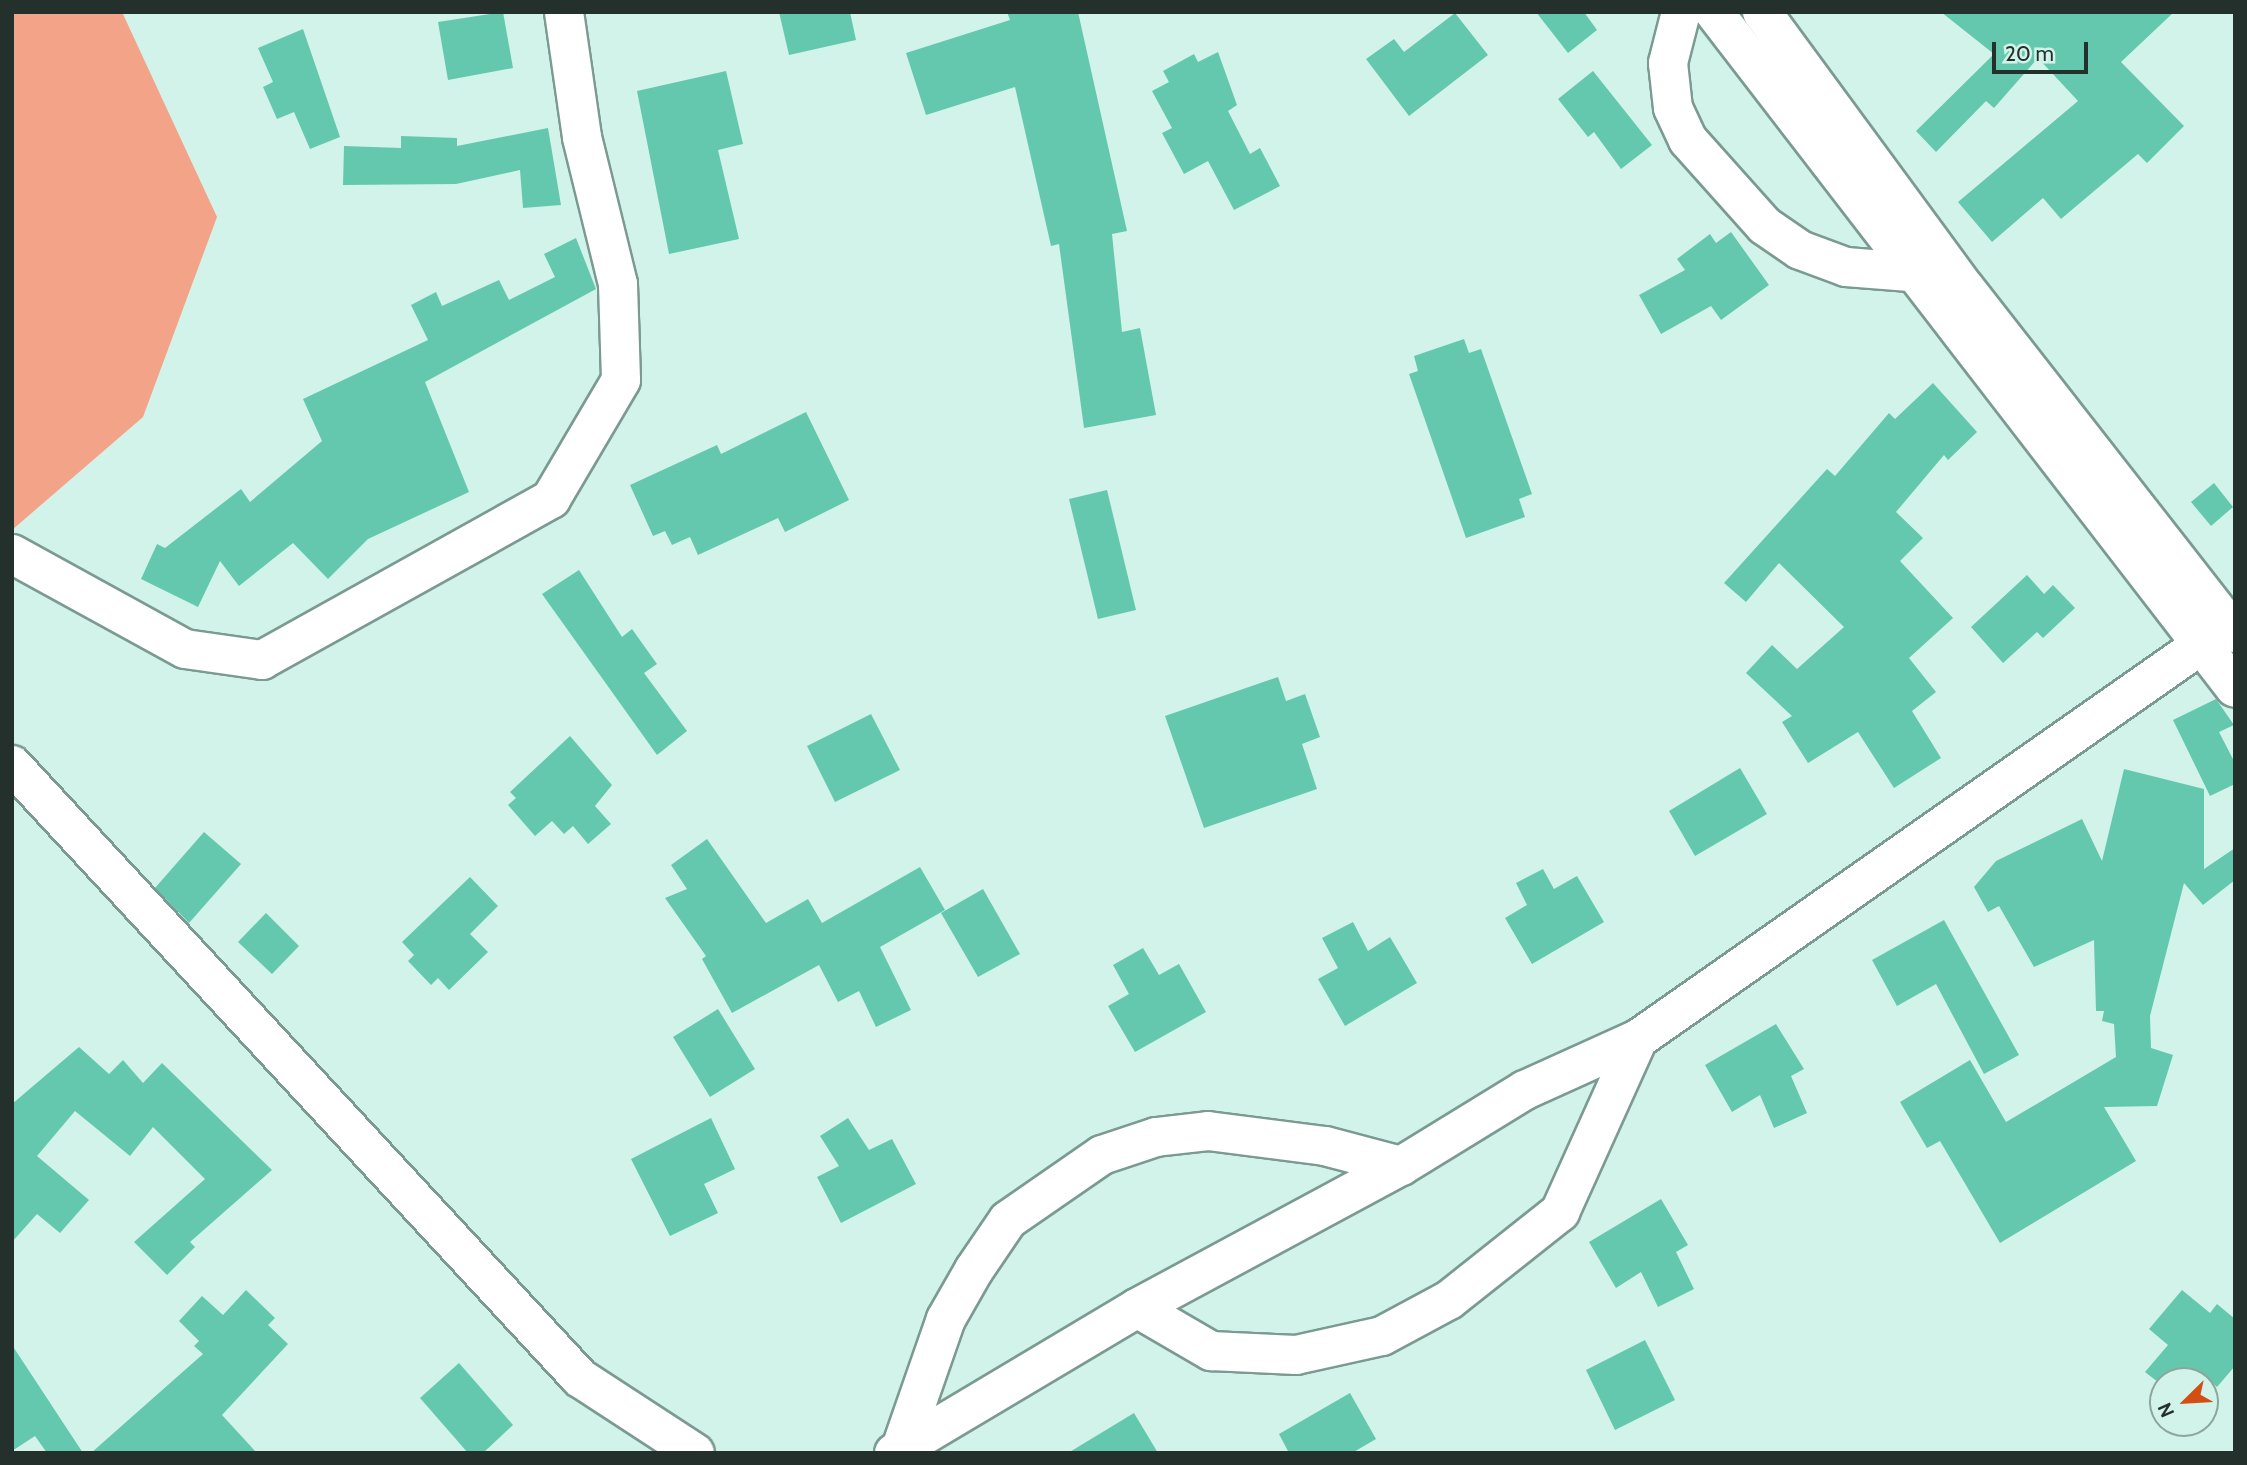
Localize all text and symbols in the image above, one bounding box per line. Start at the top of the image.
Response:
scale bar [1995,28,2091,72]
text: 20 m [2005,41,2054,66]
north arrow [2149,1367,2219,1437]
text: N [2153,1399,2179,1421]

